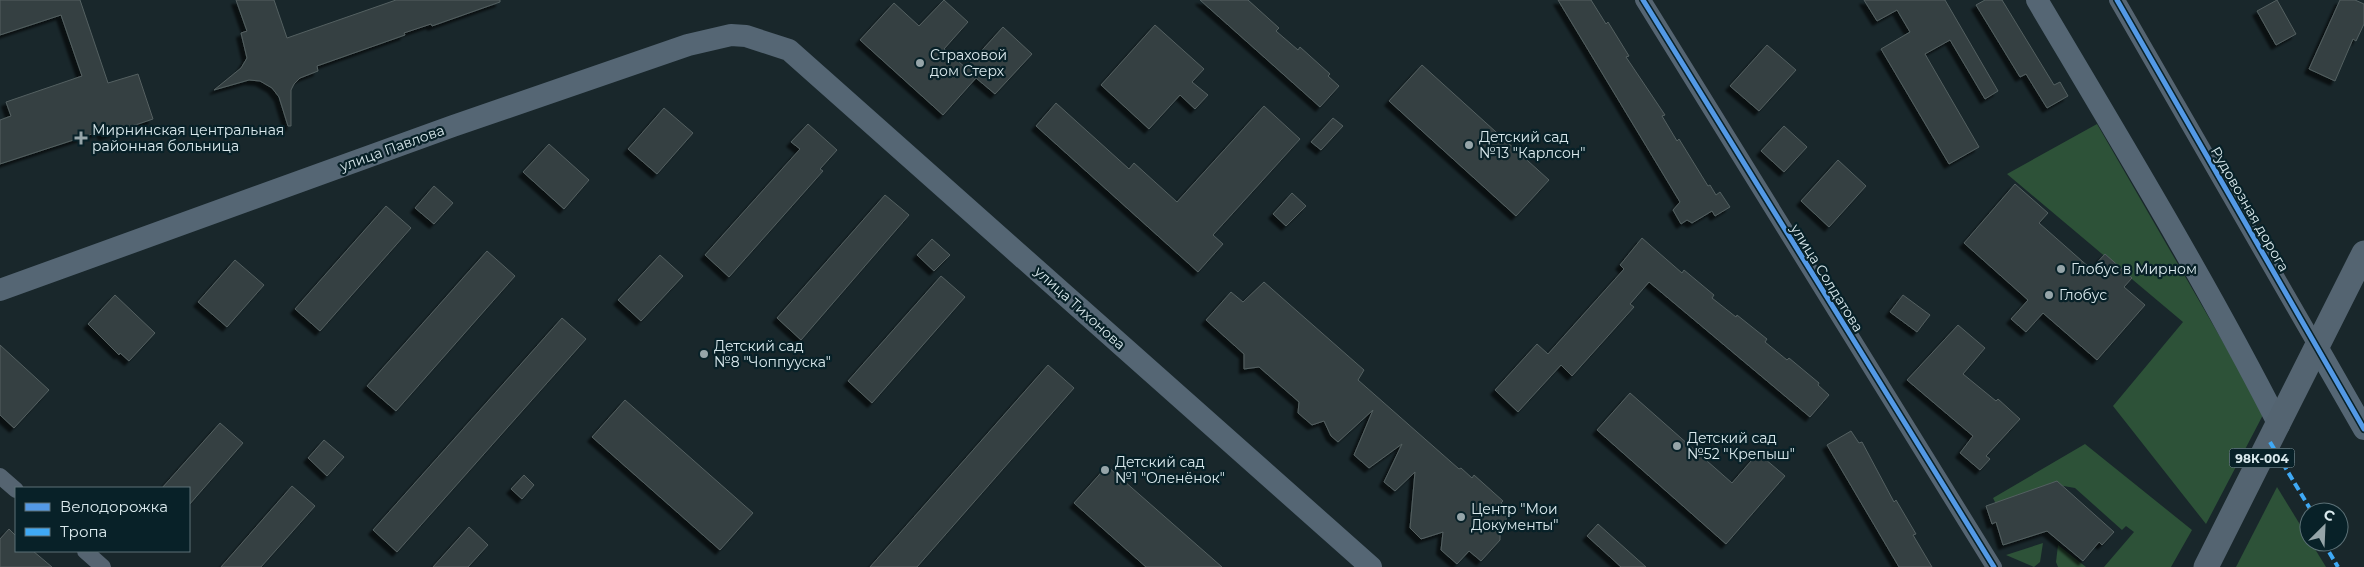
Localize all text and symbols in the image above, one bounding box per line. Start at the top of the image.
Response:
place label: Страховой дом Стерх [930,46,1007,80]
marker: Страховой дом Стерх [914,57,926,69]
place label: Мирнинская центральная районная больница [92,121,284,155]
street label: улица Павлова [336,121,447,176]
place label: Детский сад №13 "Карлсон" [1479,128,1586,162]
marker: Мирнинская центральная районная больница [74,131,88,145]
marker: Детский сад №13 "Карлсон" [1463,139,1475,151]
street label: Рудовозная дорога [2207,143,2293,275]
street label: улица Солдатова [1786,220,1867,335]
place label: Глобус в Мирном [2071,260,2197,278]
street label: улица Тихонова [1030,262,1129,354]
marker: Глобус в Мирном [2055,263,2067,275]
place label: Глобус [2059,286,2107,304]
marker: Глобус [2043,289,2055,301]
place label: Детский сад №8 "Чоппууска" [714,337,831,371]
marker: Детский сад №8 "Чоппууска" [698,348,710,360]
place label: Детский сад №52 "Крепыш" [1687,429,1795,463]
marker: Детский сад №52 "Крепыш" [1671,440,1683,452]
road number: 98К-004 [2230,448,2294,468]
place label: Детский сад №1 "Оленёнок" [1115,453,1225,487]
marker: Детский сад №1 "Оленёнок" [1099,464,1111,476]
legend [15,487,190,552]
text: Велодорожка [60,497,168,516]
place label: Центр "Мои Документы" [1471,500,1558,534]
north arrow [2299,502,2349,552]
text: С [2321,505,2338,525]
marker: Центр "Мои Документы" [1455,511,1467,523]
text: Тропа [60,522,107,541]

